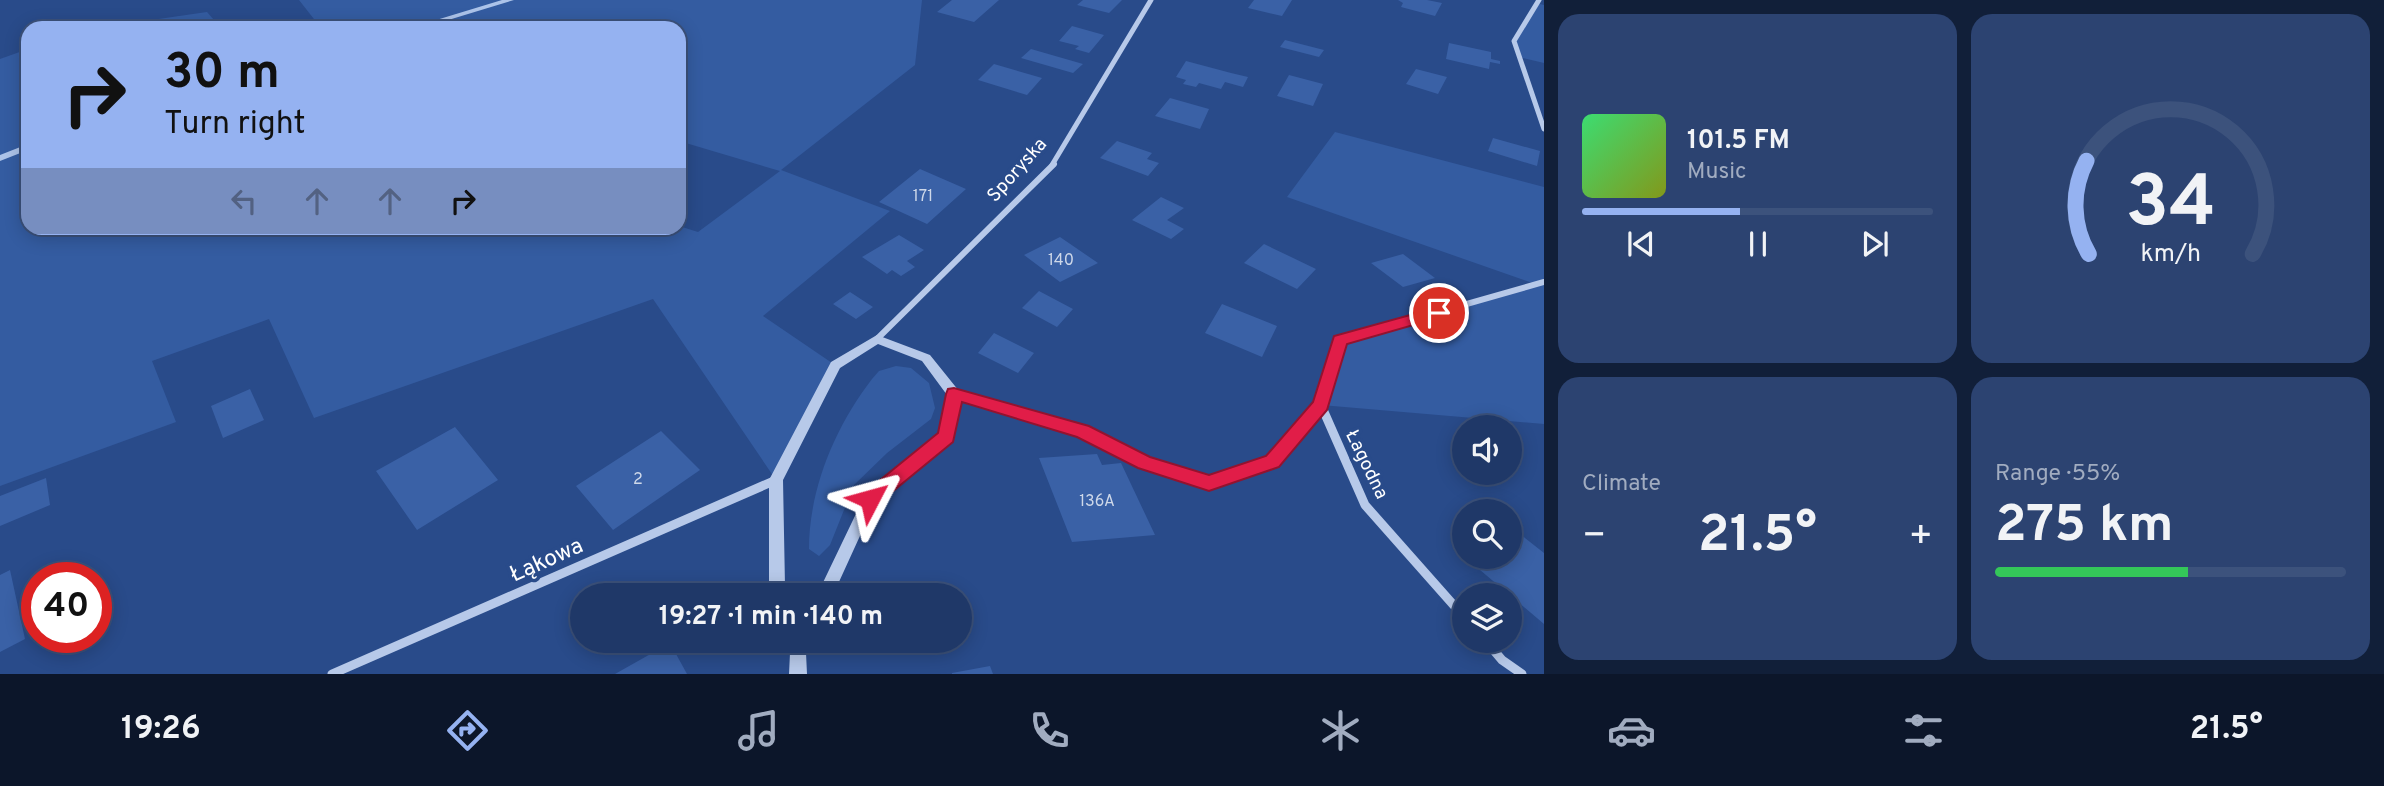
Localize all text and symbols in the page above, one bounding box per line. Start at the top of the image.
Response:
text: 30 m [164,44,280,106]
icon: right [49,49,140,140]
text: Turn right [164,105,306,145]
text: 101.5 FM [1687,125,1790,158]
street label: Sporyska [982,133,1053,208]
text: Music [1687,158,1747,187]
text: 34 [2125,161,2216,253]
icon: left [225,182,263,220]
icon: ahead [298,182,336,220]
icon: ahead [371,182,409,220]
icon: right [444,182,482,220]
house number: 171 [913,187,933,207]
icon: previous [1622,225,1660,263]
icon: pause [1739,225,1777,263]
icon: next [1856,225,1894,263]
text: km/h [2140,239,2201,271]
house number: 140 [1048,251,1074,271]
pin [1409,283,1469,343]
icon: arrive [1420,294,1458,332]
map controls [1452,415,1522,653]
button: sound [1452,415,1522,485]
street label: Łagodna [1339,426,1393,503]
text: Range · 55% [1995,460,2120,489]
position arrow [833,462,907,536]
house number: 2 [633,470,643,490]
text: Climate [1582,470,1661,499]
house number: 136A [1079,492,1115,512]
text: 275 km [1995,494,2174,560]
button: search [1452,499,1522,569]
text: 21.5° [1698,504,1817,570]
text: − [1582,513,1607,562]
text: + [1908,513,1933,562]
street label: Łąkowa [506,532,588,590]
speed limit sign: 40 [21,562,112,653]
button: layers [1452,583,1522,653]
text: 19:27 · 1 min · 140 m [659,601,883,634]
icon: directions [443,706,492,755]
icon: music [734,706,783,755]
icon: phone [1025,706,1074,755]
icon: climate [1316,706,1365,755]
icon: car [1607,706,1656,755]
icon: filters [1899,706,1948,755]
text: 19:26 [121,710,201,750]
text: 21.5° [2190,710,2263,750]

